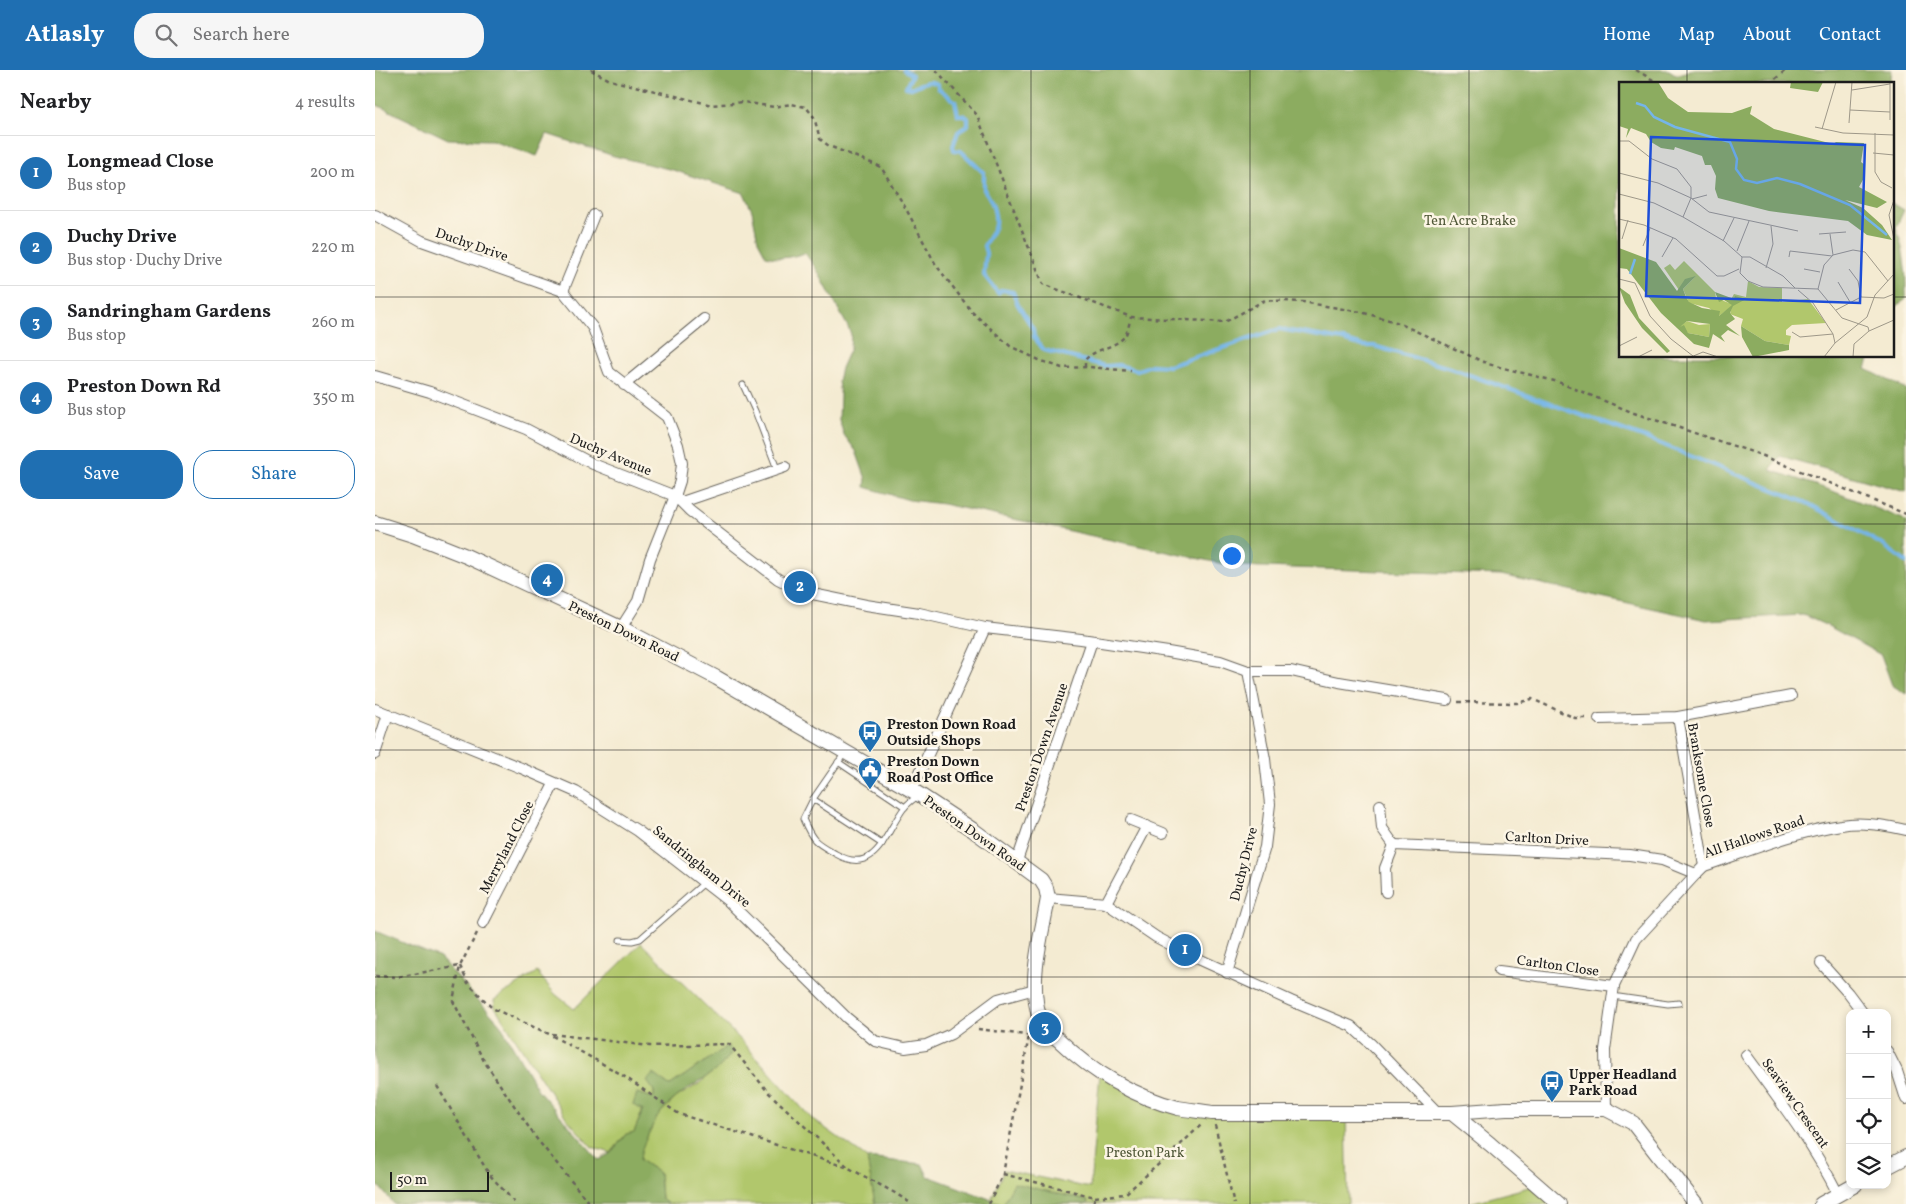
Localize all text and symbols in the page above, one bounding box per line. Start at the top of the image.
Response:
search box [134,13,484,58]
text: Atlasly [25,18,104,52]
icon: search [152,21,180,49]
text: Search here [192,22,290,48]
text: Home [1603,23,1651,48]
text: Map [1679,23,1715,48]
text: About [1743,23,1791,48]
text: Contact [1819,23,1881,48]
inset map [1619,82,1893,358]
text: Nearby [20,88,91,117]
text: 4 results [295,92,355,114]
text: Longmead Close [67,149,214,175]
text: 1 [33,162,39,184]
text: 200 m [310,162,355,184]
text: Bus stop [67,175,126,197]
park label: Ten Acre Brake [1424,212,1516,231]
text: Duchy Drive [67,224,177,250]
street label: Duchy Drive [433,224,511,267]
text: 2 [32,237,40,259]
text: 220 m [311,237,355,259]
text: Bus stop · Duchy Drive [67,250,222,272]
text: Sandringham Gardens [67,299,271,325]
text: 3 [32,312,40,334]
text: 260 m [311,312,355,334]
text: Bus stop [67,325,126,347]
text: Preston Down Rd [67,374,221,400]
text: 4 [31,387,41,409]
text: 350 m [312,387,355,409]
text: Bus stop [67,400,126,422]
street label: Duchy Avenue [566,430,655,481]
button: Save [20,450,183,499]
button: Share [193,450,355,499]
your location [1219,543,1245,569]
pin: 4 [531,561,563,599]
pin: 2 [784,568,816,606]
street label: Preston Down Road [565,597,682,667]
street label: Preston Down Avenue [1011,680,1074,815]
place label: Preston Down Road Outside Shops [887,716,1017,751]
bus stop icon: Preston Down Road Outside Shops [857,719,883,753]
street label: Branksome Close [1682,721,1719,830]
place label: Preston Down Road Post Office [887,753,993,788]
public building icon: Preston Down Road Post Office [857,756,883,790]
street label: Preston Down Road [919,792,1029,877]
street label: Merryland Close [476,797,539,898]
street label: All Hallows Road [1702,811,1808,864]
street label: Sandringham Drive [648,822,754,913]
street label: Duchy Drive [1226,825,1263,904]
street label: Carlton Drive [1505,828,1590,851]
pin: 1 [1169,931,1201,969]
street label: Carlton Close [1515,951,1601,982]
pin: 3 [1029,1009,1061,1047]
map controls [1846,1009,1891,1189]
button: + [1846,1009,1891,1054]
button: − [1846,1054,1891,1099]
street label: Seaview Crescent [1757,1055,1833,1153]
place label: Upper Headland Park Road [1569,1066,1677,1101]
bus stop icon: Upper Headland Park Road [1539,1069,1565,1103]
button: locate [1846,1099,1891,1144]
park label: Preston Park [1106,1144,1185,1163]
button: layers [1846,1144,1891,1189]
scale bar [390,1169,489,1192]
text: 50 m [397,1171,427,1190]

